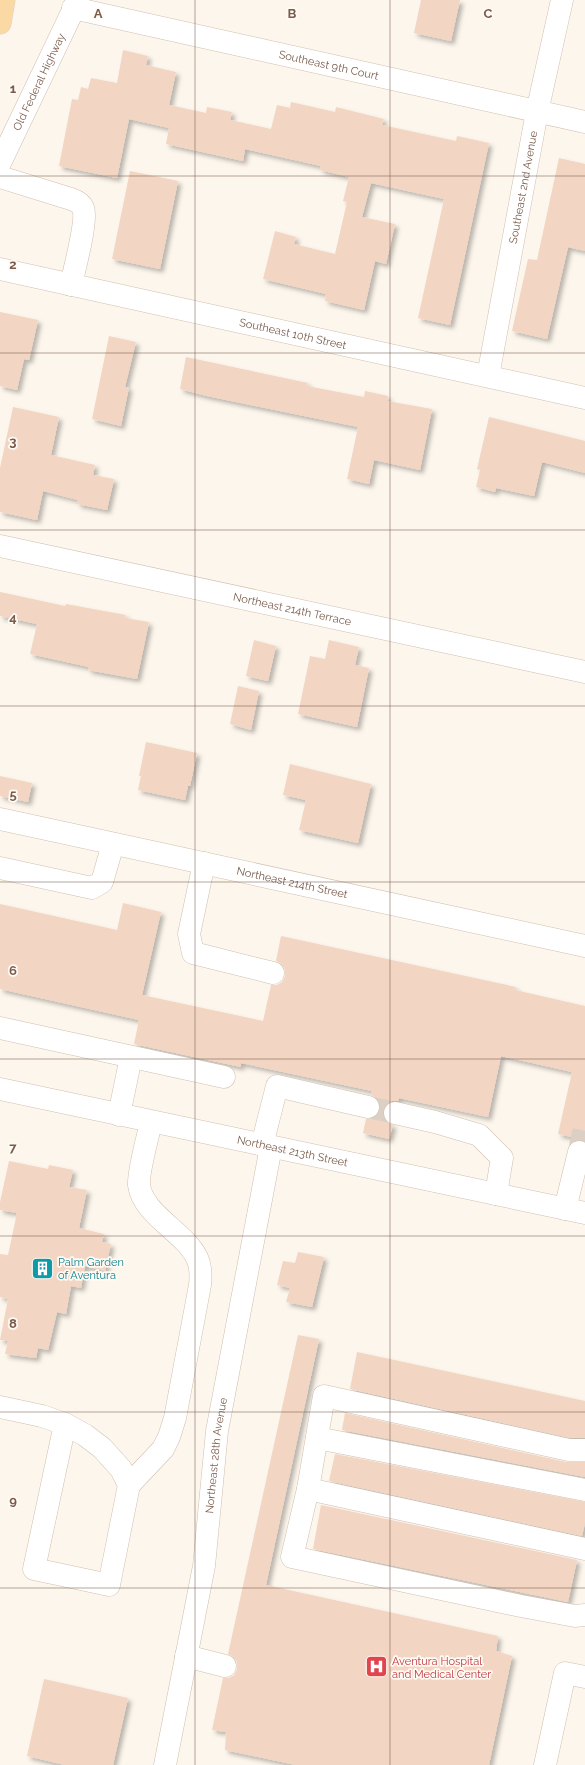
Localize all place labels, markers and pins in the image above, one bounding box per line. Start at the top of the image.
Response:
building icon: Palm Garden of Aventura [29,1255,55,1281]
place label: Palm Garden of Aventura [58,1256,124,1282]
hospital icon: Aventura Hospital and Medical Center [364,1654,390,1680]
place label: Aventura Hospital and Medical Center [392,1655,491,1681]

